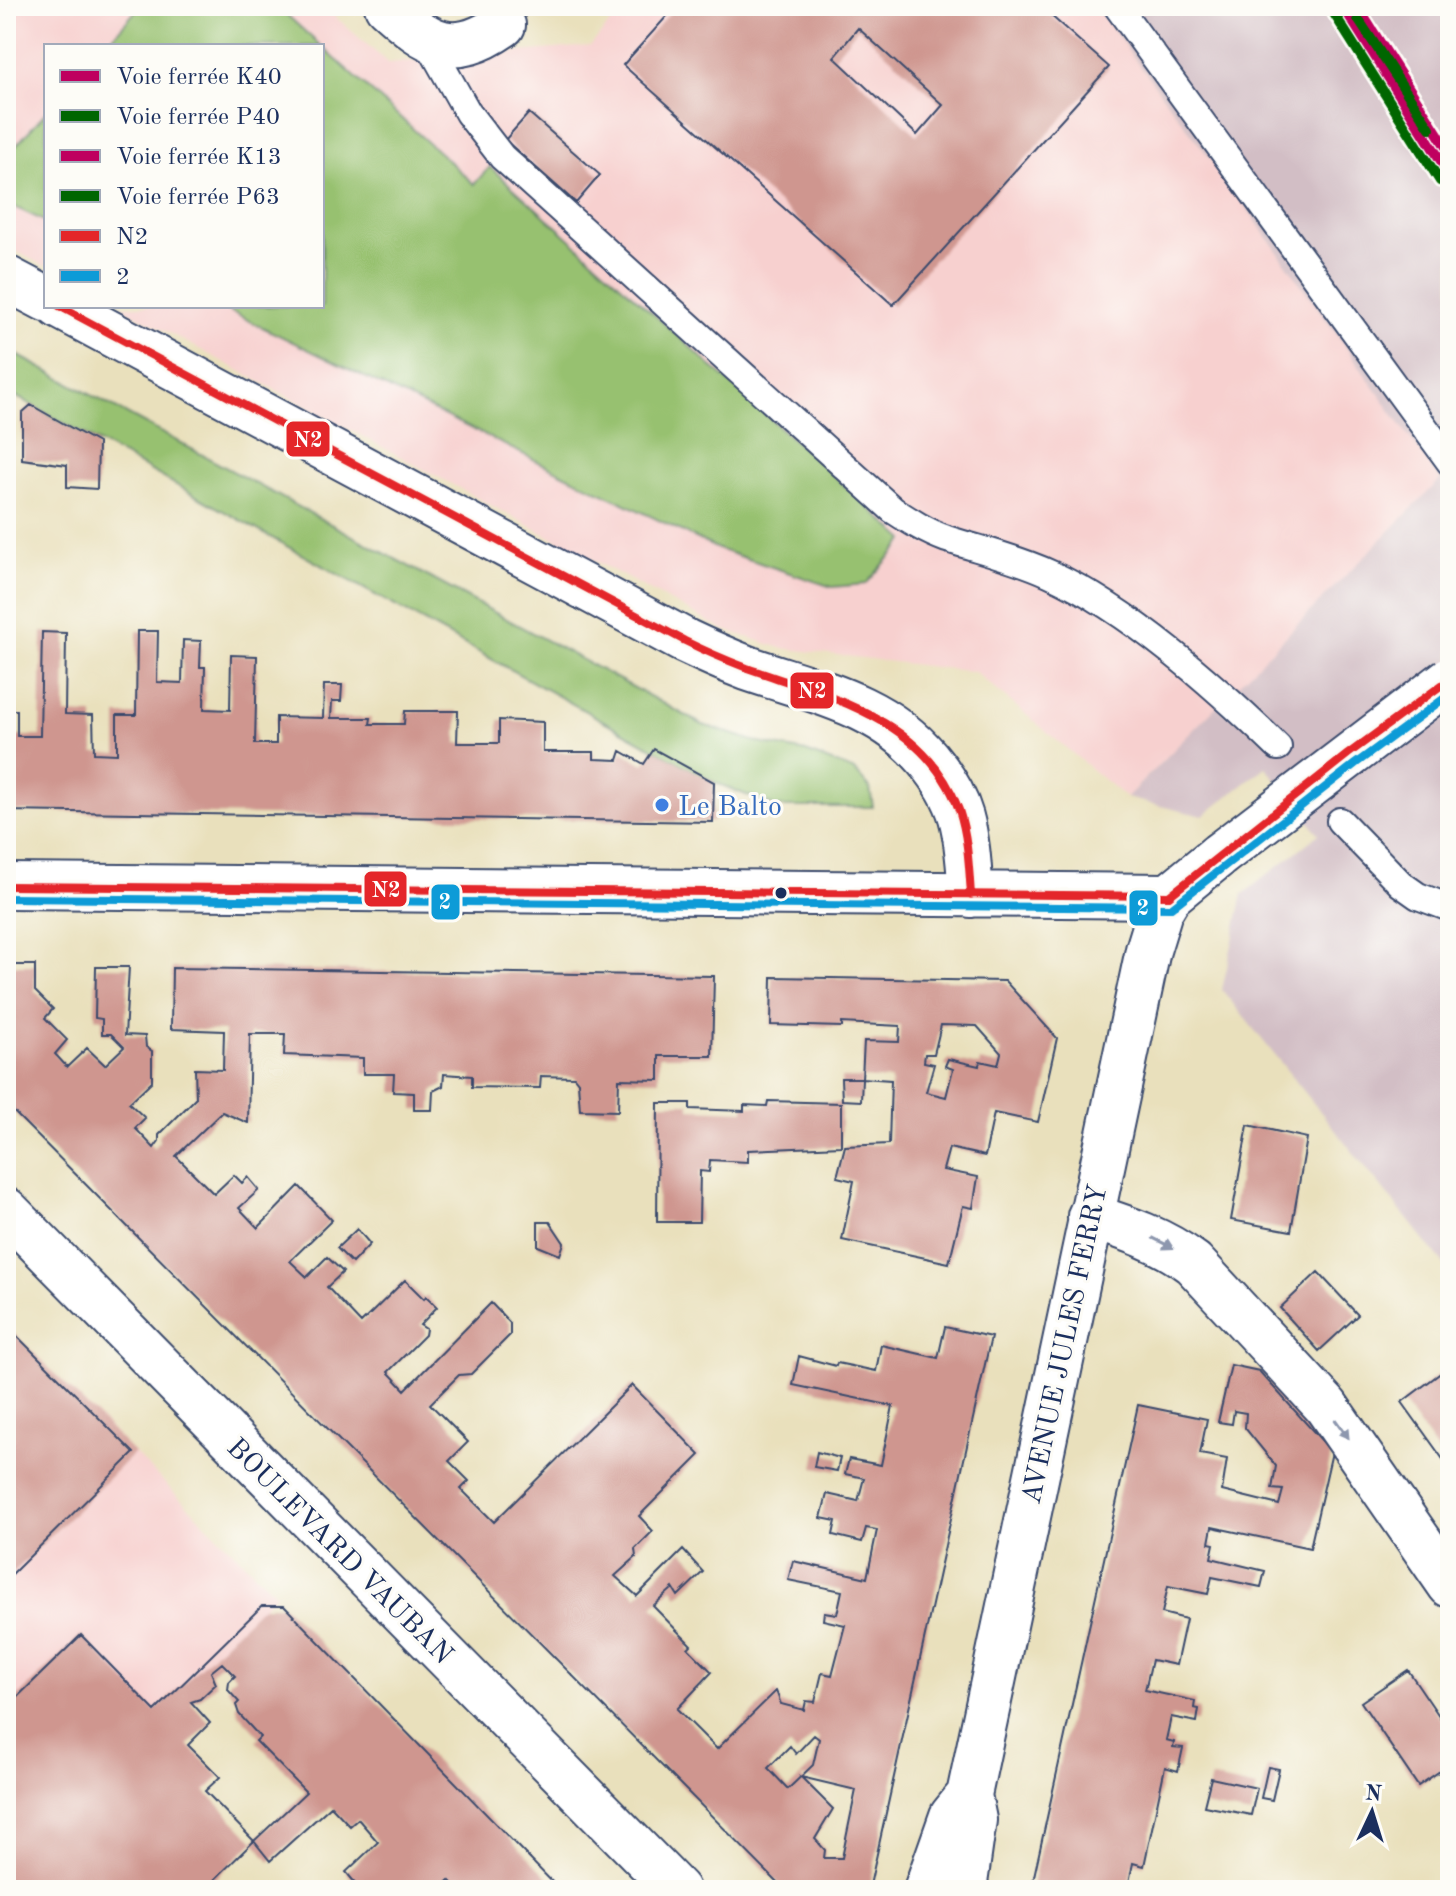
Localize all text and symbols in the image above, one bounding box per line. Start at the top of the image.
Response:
legend [44,44,324,308]
text: Voie ferrée K40 [116,66,282,90]
text: Voie ferrée P40 [116,106,280,130]
text: Voie ferrée K13 [116,146,282,170]
text: Voie ferrée P63 [116,186,280,210]
text: N2 [116,226,148,250]
text: 2 [116,266,130,290]
line badge: N2 [285,420,331,458]
text: N2 [293,430,323,452]
line badge: N2 [789,671,835,710]
text: N2 [797,681,827,703]
place label: Le Balto [678,794,782,822]
marker: Le Balto [653,796,671,814]
line badge: N2 [363,870,408,908]
text: N2 [371,880,401,902]
line badge: 2 [430,883,461,921]
unlabelled marker [773,885,789,901]
line badge: 2 [1128,889,1159,927]
text: 2 [439,892,451,914]
text: 2 [1137,898,1149,920]
street label: AVENUE JULES FERRY [1018,1182,1114,1507]
one-way arrow [1151,1237,1174,1250]
one-way arrow [1334,1419,1350,1439]
street label: BOULEVARD VAUBAN [221,1434,457,1670]
north arrow [1332,1772,1412,1852]
text: N [1364,1782,1383,1806]

